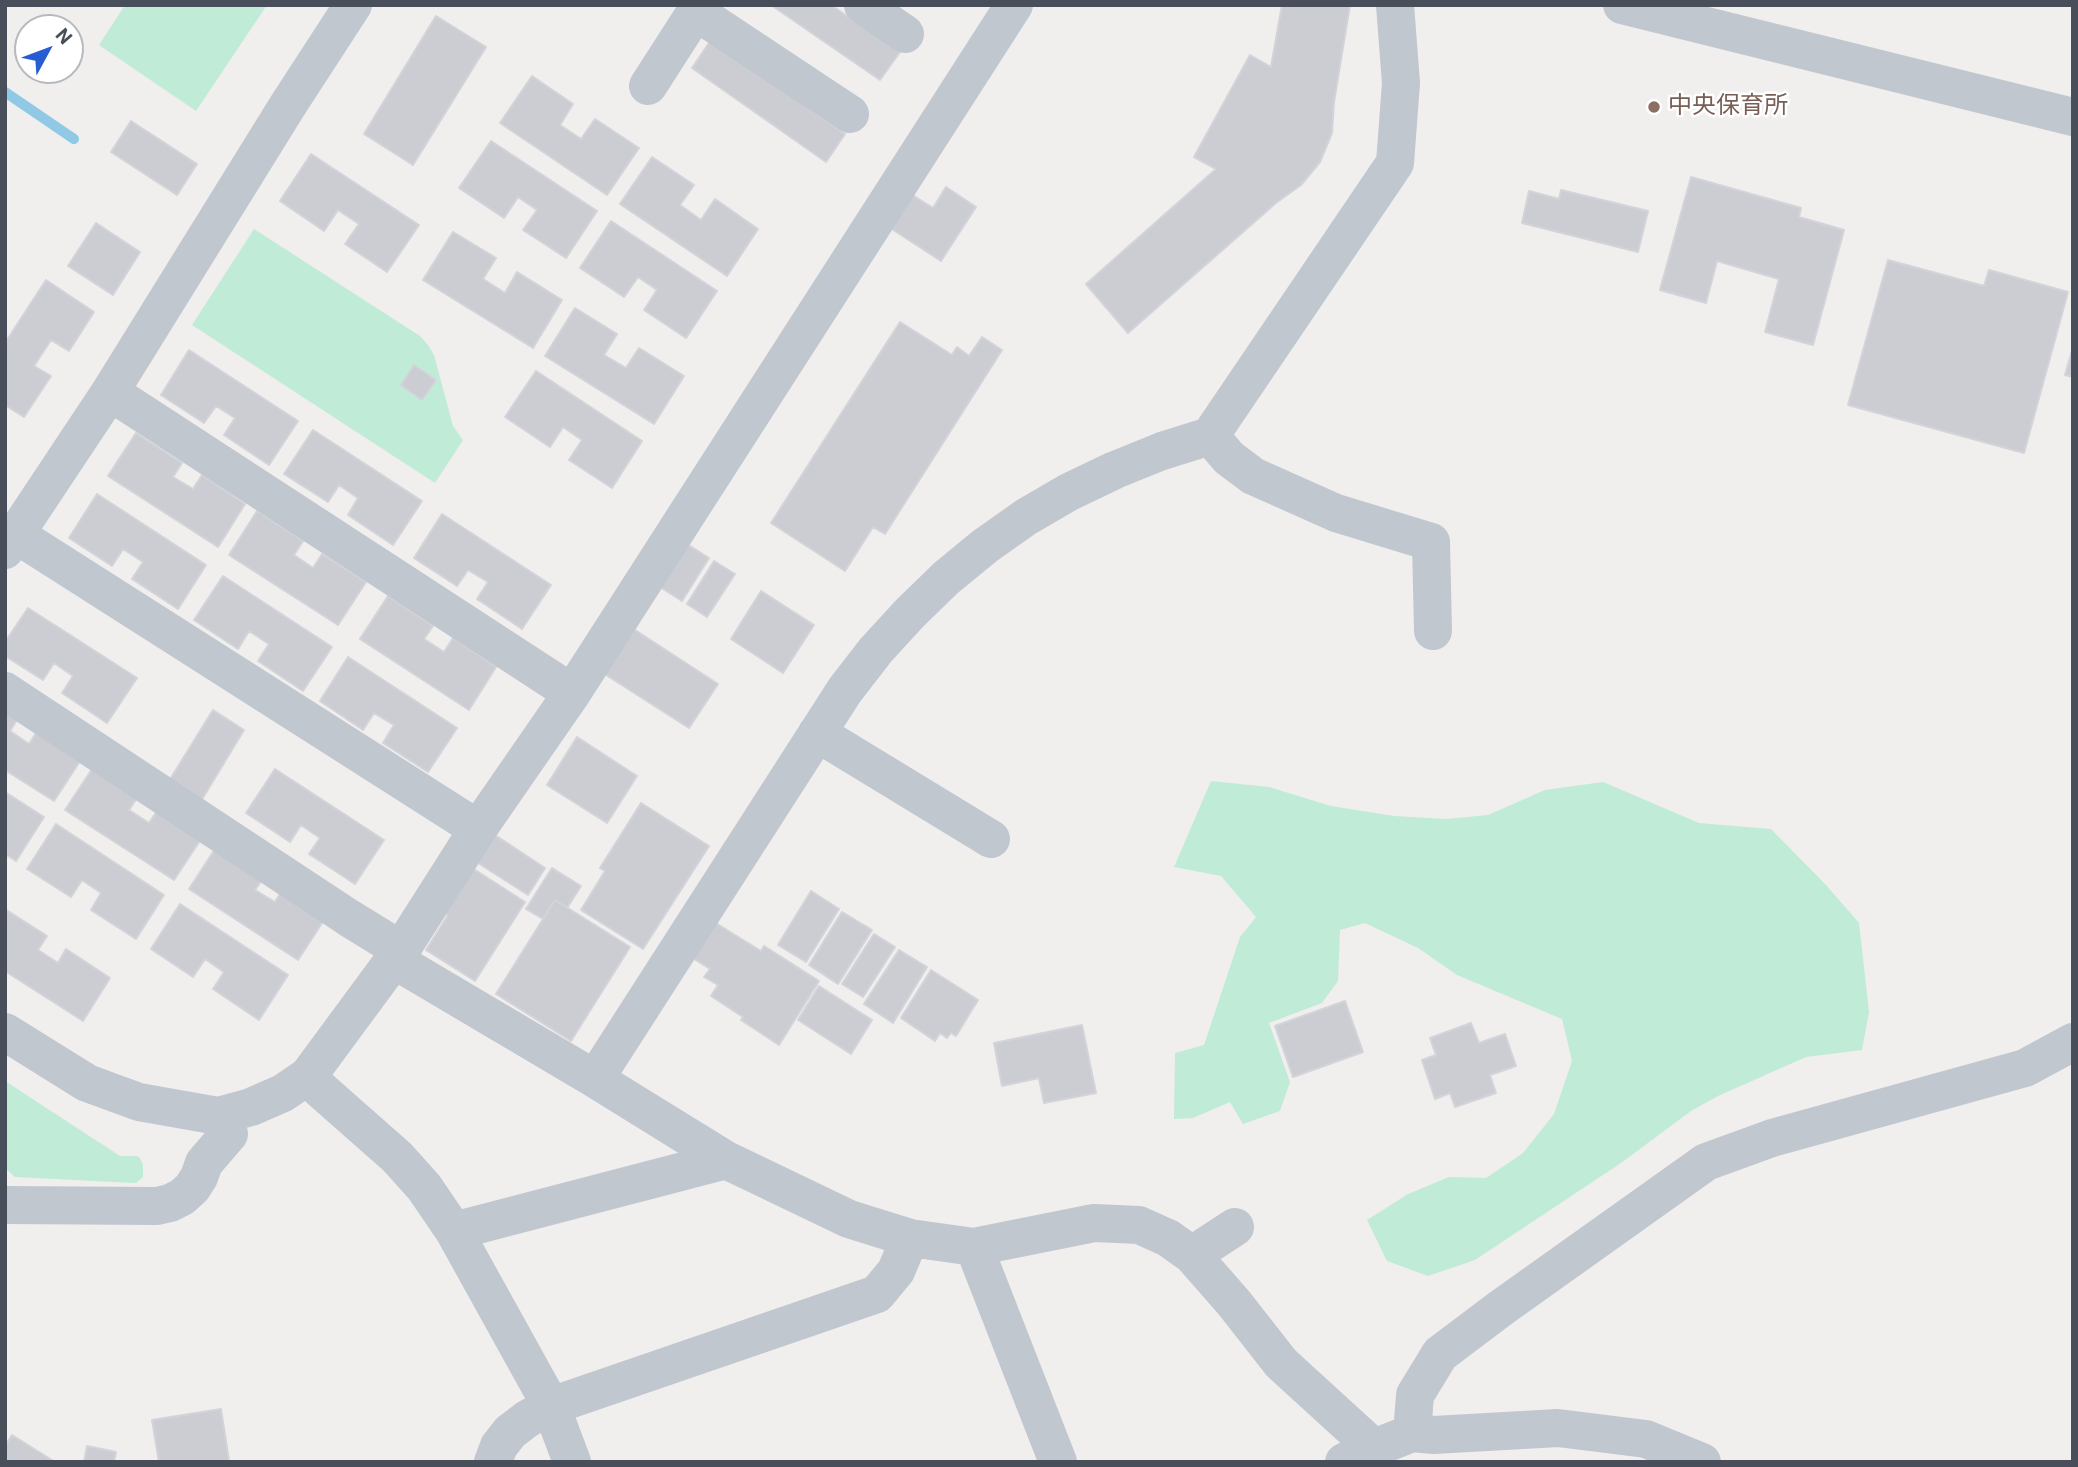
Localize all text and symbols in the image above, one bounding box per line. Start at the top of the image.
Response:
north arrow [14,14,84,84]
text: N [51,24,77,49]
place label: 中央保育所 [1668,93,1788,121]
marker: 中央保育所 [1646,99,1662,115]

